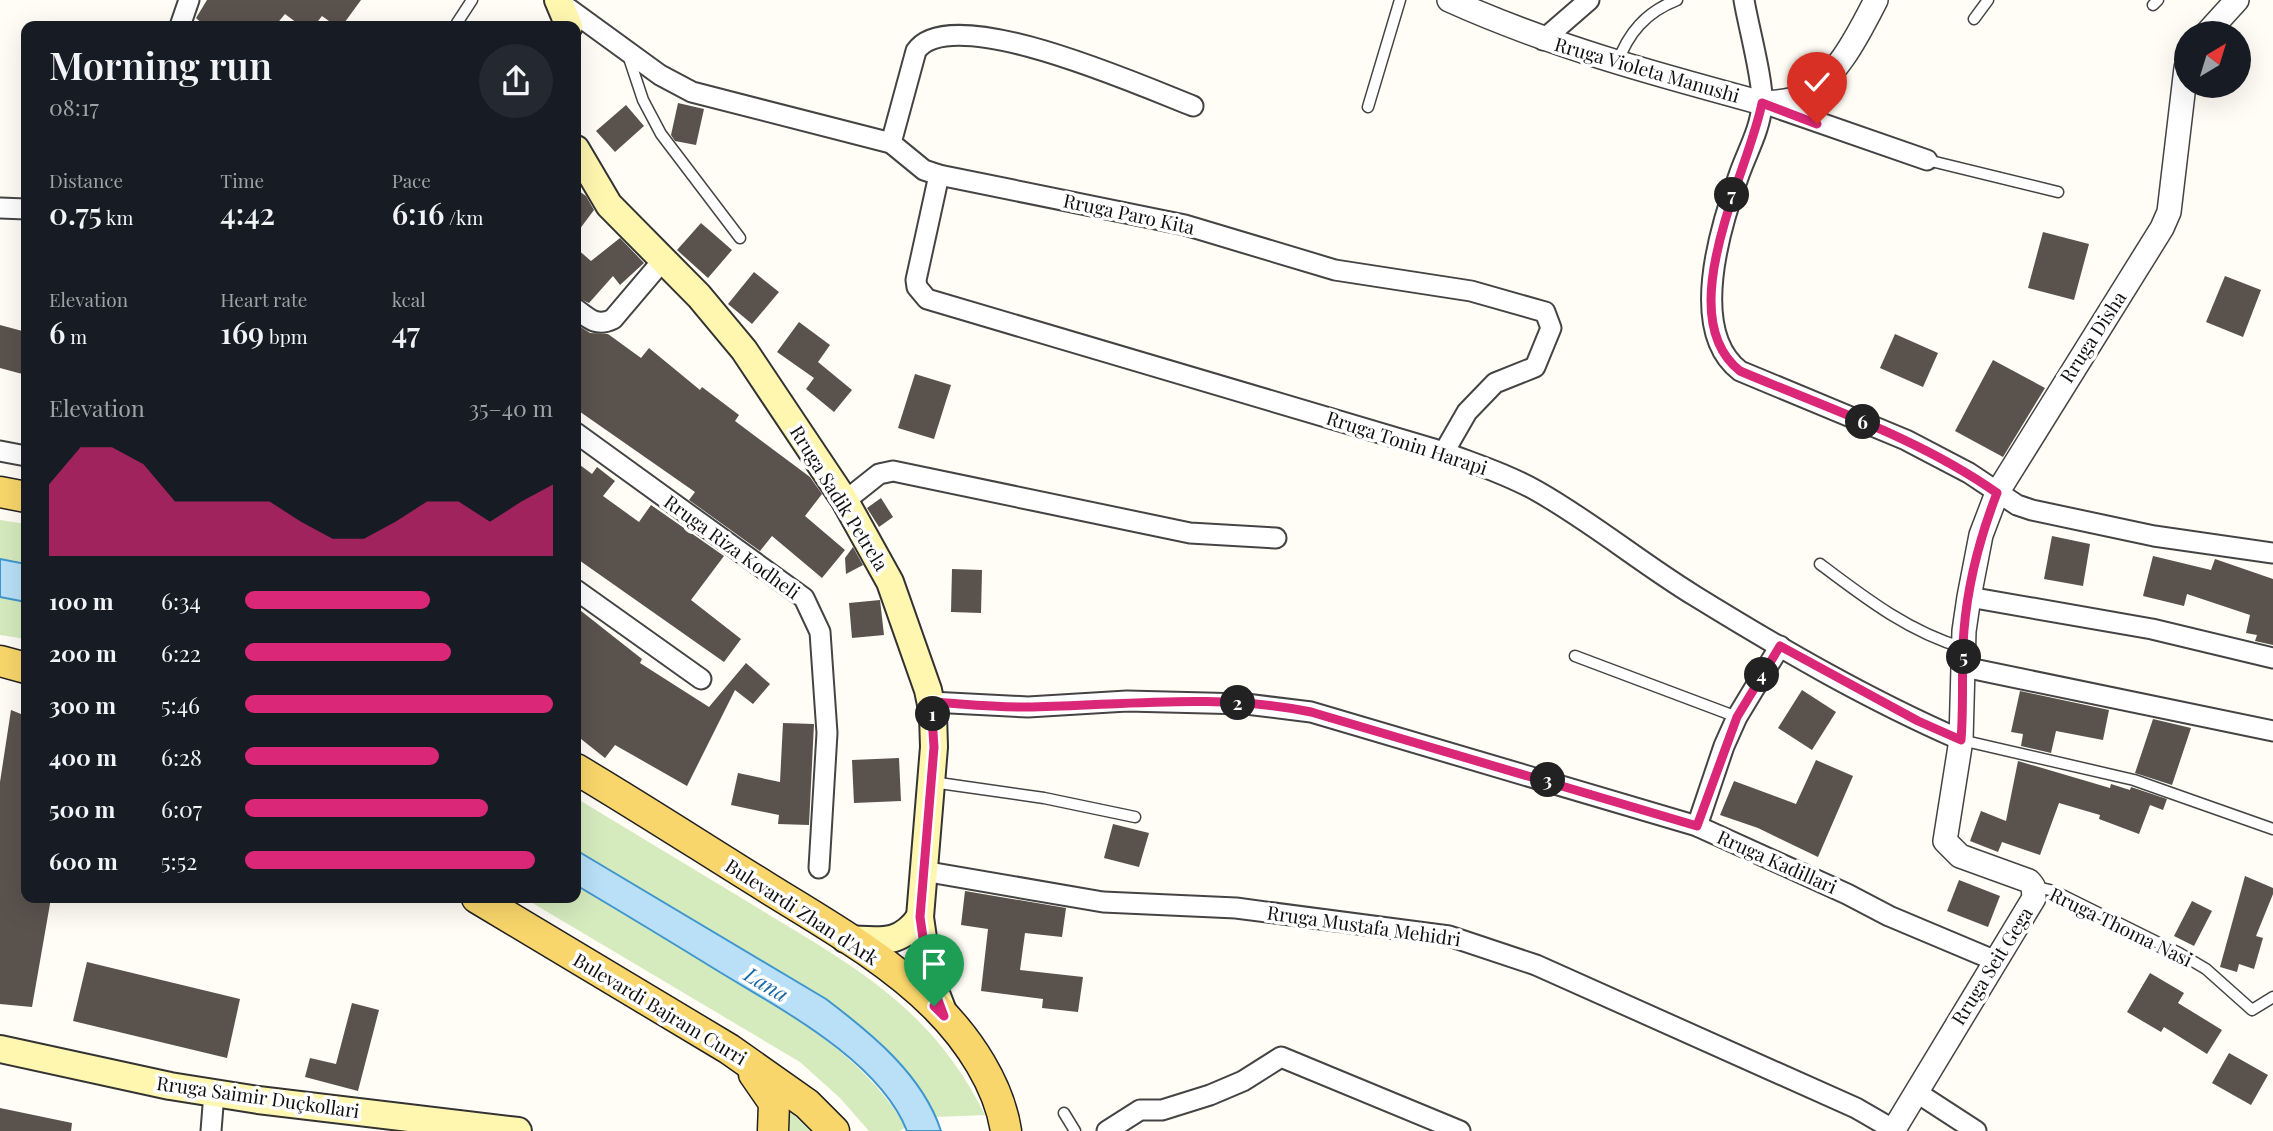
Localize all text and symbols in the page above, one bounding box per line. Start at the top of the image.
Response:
north arrow [2174,21,2250,98]
map controls [2174,21,2251,98]
street label: Rruga Violeta Manushi [1552,30,1743,108]
text: Morning run [49,39,272,90]
button: share [479,44,553,118]
pin [1787,52,1847,124]
icon: check [1798,63,1836,101]
text: 08:17 [49,91,99,122]
text: Distance [49,167,123,193]
text: Time [220,167,264,193]
text: Pace [392,167,431,193]
pin: 7 [1714,178,1750,212]
text: 7 [1727,181,1736,207]
street label: Rruga Paro Kita [1061,186,1198,240]
text: 0.75 [49,193,102,233]
text: 4:42 [220,193,275,233]
text: 6:16 [392,193,444,233]
text: km [102,204,133,230]
text: /km [444,204,483,230]
street label: Rruga Disha [2053,285,2132,387]
text: Elevation [49,286,128,312]
text: Heart rate [220,286,307,312]
text: kcal [392,286,426,312]
text: 6 [49,312,65,352]
text: 169 [220,312,264,352]
text: 47 [392,312,420,352]
text: m [65,323,87,349]
text: bpm [264,323,308,349]
text: Elevation [49,392,145,423]
text: 35–40 m [469,392,553,423]
street label: Rruga Tonin Harapi [1323,404,1492,480]
pin: 6 [1846,404,1881,440]
text: 6 [1857,408,1868,434]
street label: Rruga Sadik Petrela [785,420,895,576]
street label: Rruga Riza Kodheli [659,488,806,605]
text: 100 m [49,585,114,616]
text: 6:34 [161,585,201,616]
text: 200 m [49,637,117,668]
text: 6:22 [161,637,201,668]
pin: 5 [1946,640,1982,674]
text: 5 [1959,643,1968,669]
pin: 4 [1744,658,1780,692]
text: 4 [1756,661,1767,687]
pin: 2 [1220,686,1256,720]
text: 300 m [49,689,116,720]
text: 5:46 [161,689,200,720]
text: 2 [1233,689,1242,715]
pin: 1 [916,696,950,732]
text: 1 [929,700,936,726]
text: 400 m [49,741,117,772]
text: 6:28 [161,741,202,772]
pin: 3 [1530,762,1566,798]
text: 3 [1543,766,1552,792]
text: 500 m [49,793,115,824]
text: 6:07 [161,793,202,824]
street label: Rruga Kadillari [1713,823,1842,899]
text: 600 m [49,845,118,876]
text: 5:52 [161,845,197,876]
street label: Bulevardi Zhan d'Ark [721,852,885,971]
street label: Rruga Thoma Nasi [2046,880,2198,972]
street label: Rruga Mustafa Mehidri [1265,899,1463,952]
street label: Rruga Seit Gega [1944,901,2038,1029]
pin [904,934,964,1006]
icon: arrive [915,945,953,983]
street label: Bulevardi Bajram Curri [569,946,753,1071]
water label: Lana [739,959,794,1007]
street label: Rruga Saimir Duçkollari [155,1069,362,1123]

